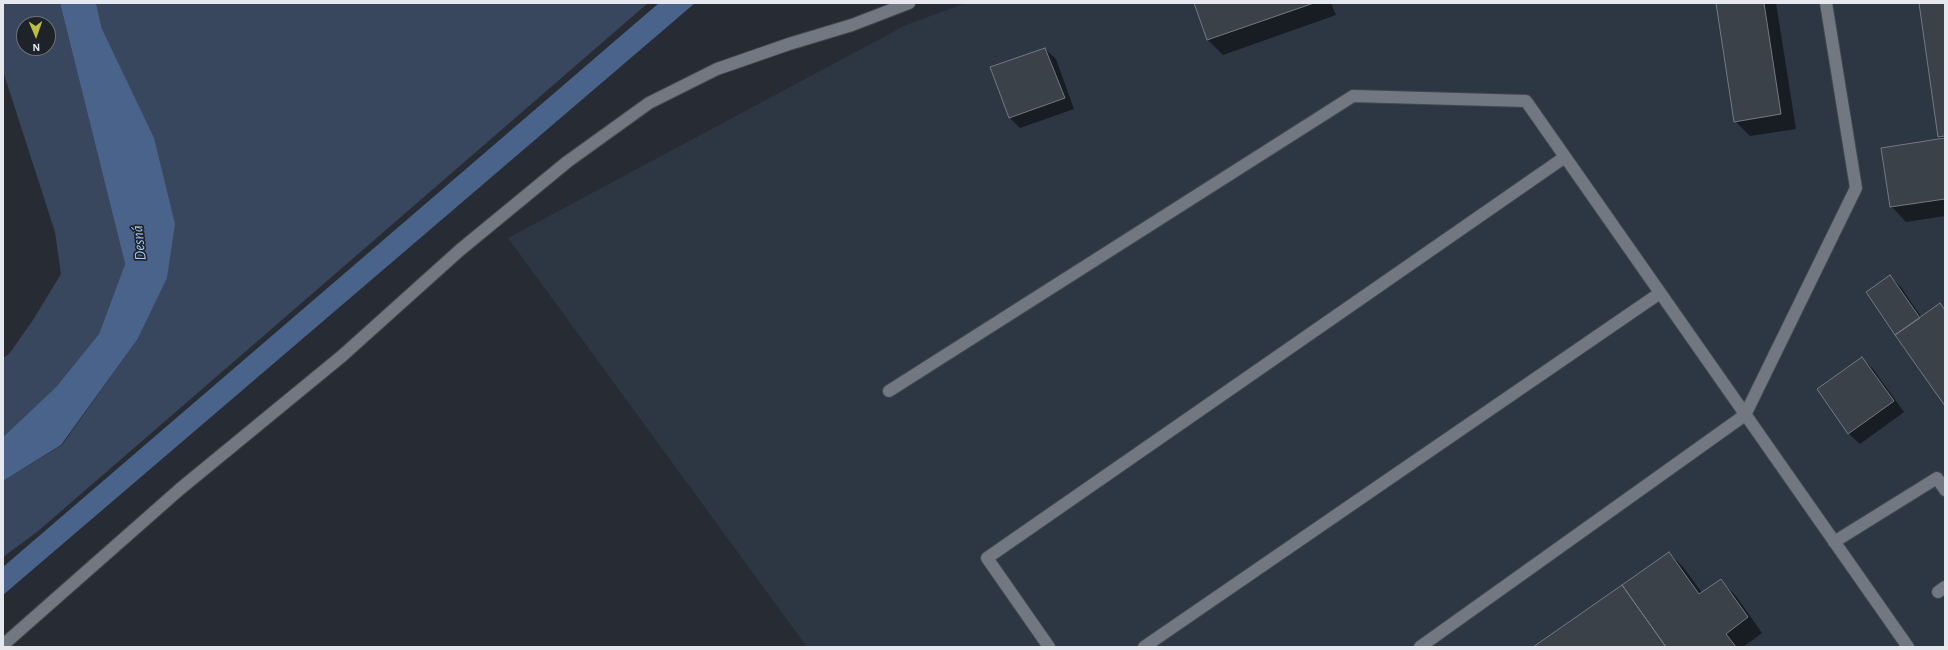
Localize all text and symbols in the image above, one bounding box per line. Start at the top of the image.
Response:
north arrow [16,16,56,56]
text: N [32,42,40,53]
water label: Desná [128,224,150,262]

